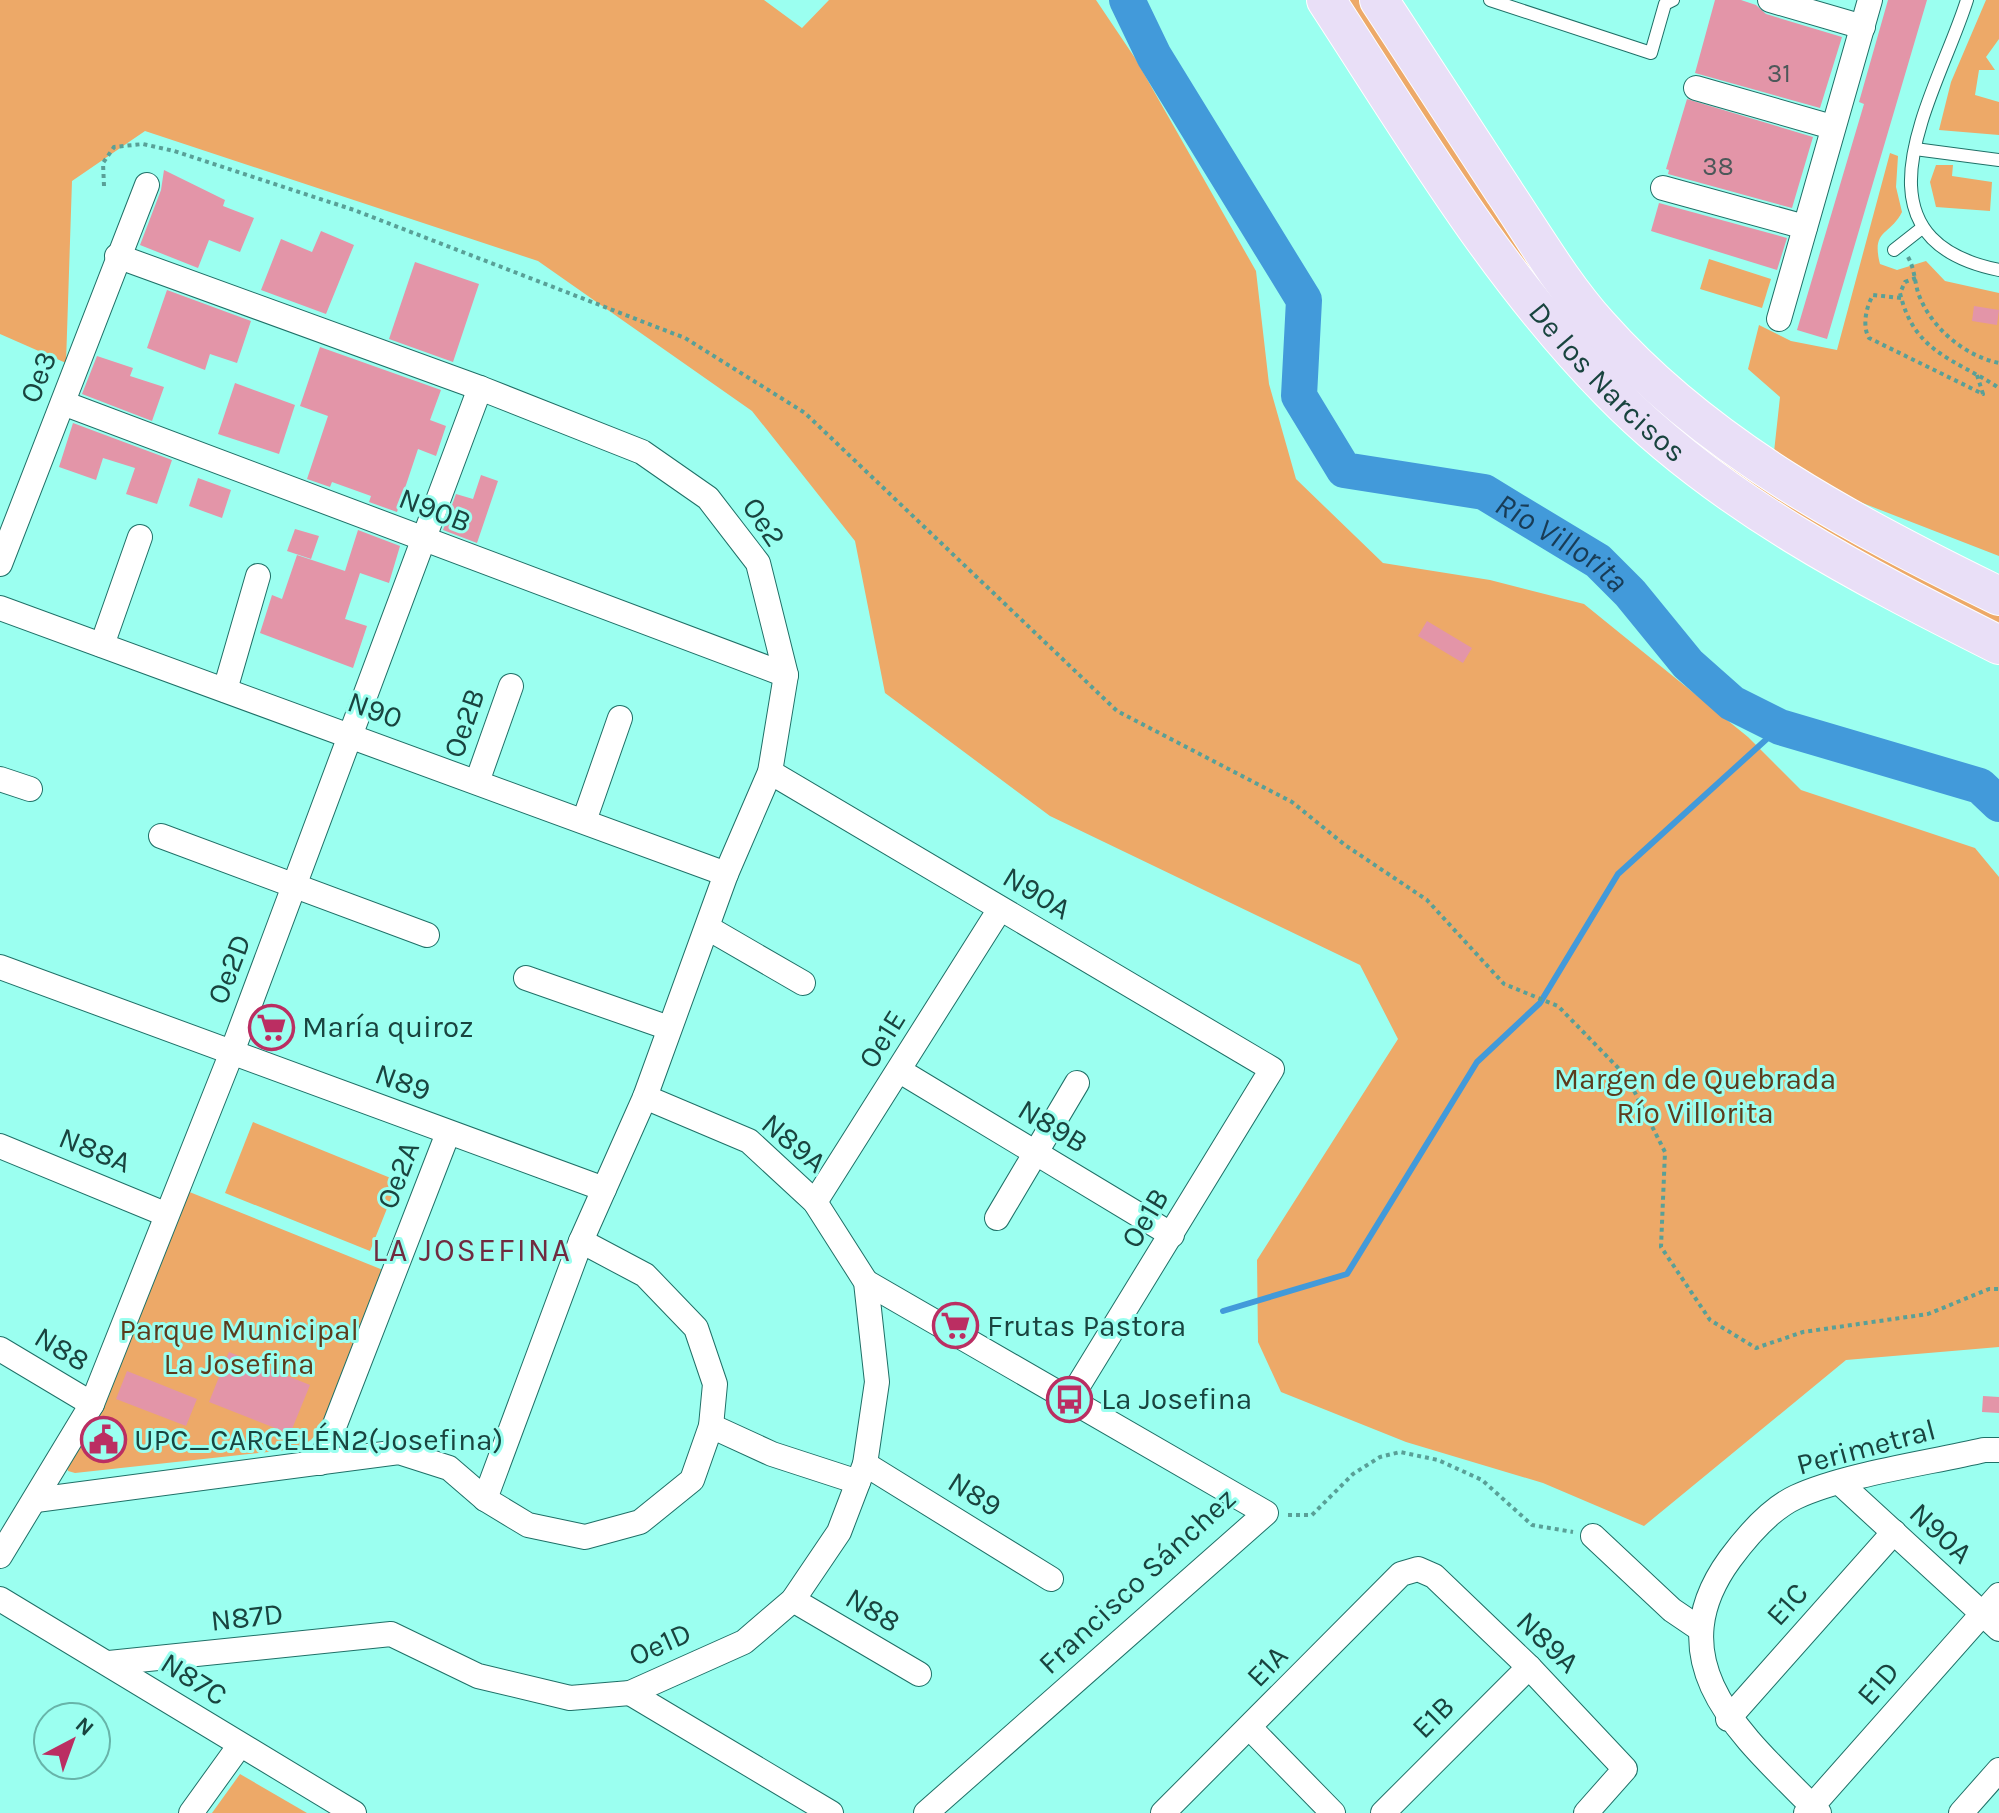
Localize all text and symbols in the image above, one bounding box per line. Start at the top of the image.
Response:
house number: 31 [1767,58,1791,89]
house number: 38 [1702,151,1734,182]
street label: De los Narcisos [1521,295,1693,470]
street label: Oe3 [12,346,64,408]
street label: N90B [394,480,476,540]
water label: Río Villorita [1489,485,1636,600]
street label: Oe2 [734,490,794,554]
street label: N90 [343,684,407,736]
street label: Oe2B [435,684,493,762]
street label: N90A [996,859,1078,927]
street label: Oe2D [199,929,259,1009]
supermarket icon: María quiroz [247,1003,295,1051]
street label: Oe1E [850,1003,914,1075]
place label: María quiroz [302,1009,473,1045]
street label: N89 [370,1055,436,1109]
park label: Margen de Quebrada Río Villorita [1554,1061,1836,1131]
street label: N89B [1012,1091,1094,1161]
street label: N89A [754,1106,834,1180]
street label: N88A [54,1119,136,1181]
street label: Oe2A [369,1136,427,1214]
street label: Oe1B [1113,1182,1177,1254]
district label: LA JOSEFINA [372,1232,572,1269]
supermarket icon: Frutas Pastora [932,1302,980,1350]
place label: Frutas Pastora [987,1308,1186,1344]
park label: Parque Municipal La Josefina [119,1312,359,1382]
street label: N88 [28,1319,96,1379]
bus stop icon: La Josefina [1046,1375,1094,1423]
place label: La Josefina [1101,1381,1252,1417]
street label: Perimetral [1793,1411,1939,1483]
public building icon: UPC_CARCELÉN2(Josefina) [79,1416,127,1464]
place label: UPC_CARCELÉN2(Josefina) [134,1422,503,1458]
street label: N89 [942,1464,1008,1524]
street label: Francisco Sánchez [1031,1480,1243,1682]
street label: N90A [1902,1495,1980,1571]
street label: E1C [1759,1575,1815,1633]
street label: N88 [839,1580,907,1640]
street label: N87D [209,1595,285,1639]
street label: N89A [1509,1603,1587,1681]
street label: Oe1D [623,1614,697,1674]
street label: E1A [1239,1638,1295,1694]
street label: N87C [154,1645,234,1713]
street label: E1D [1849,1654,1907,1712]
street label: E1B [1404,1688,1462,1746]
north arrow [32,1701,112,1781]
text: N [70,1712,99,1742]

